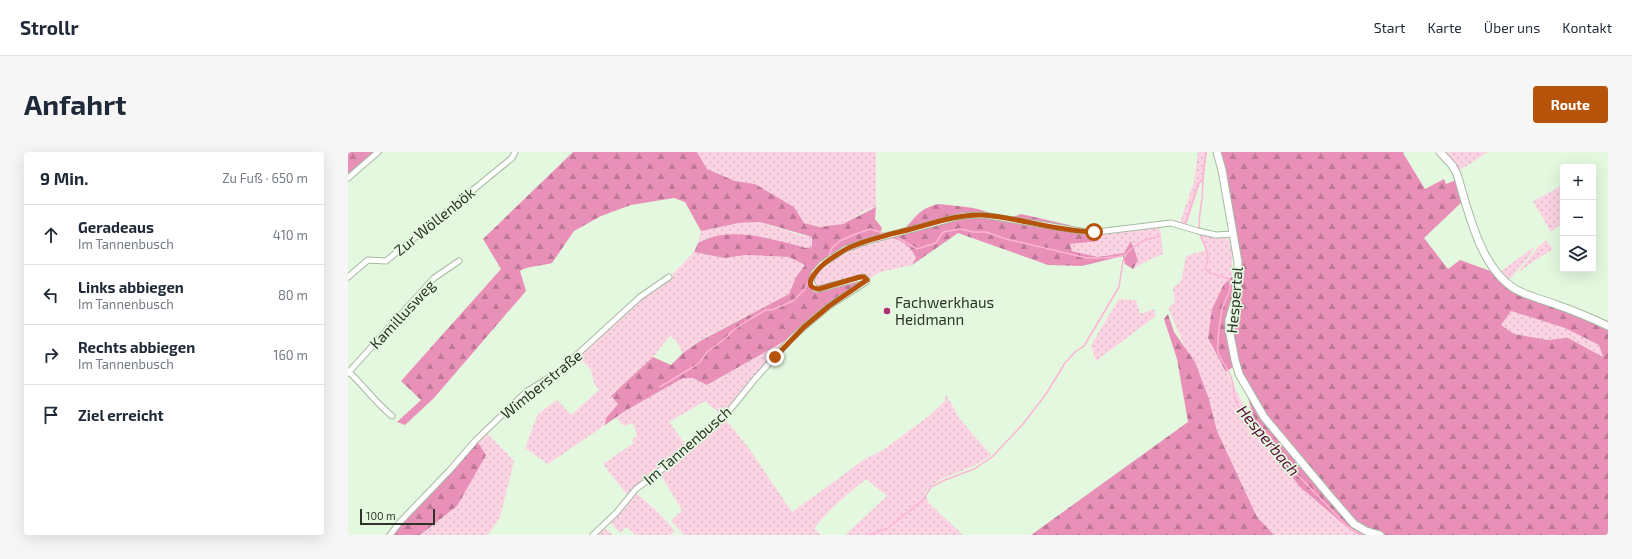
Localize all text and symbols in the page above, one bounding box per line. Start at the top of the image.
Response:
text: Strollr [20,16,79,39]
text: Start [1374,19,1405,36]
text: Karte [1427,19,1462,36]
text: Über uns [1484,19,1540,36]
text: Kontakt [1562,19,1612,36]
button: Route [1533,86,1608,123]
text: Anfahrt [24,87,127,121]
map controls [1560,164,1596,272]
button: + [1560,164,1596,200]
text: 9 Min. [40,168,88,188]
text: Zu Fuß · 650 m [222,170,308,186]
street label: Zur Wöllenbök [390,183,478,259]
button: − [1560,200,1596,236]
text: Geradeaus [78,218,154,236]
route start [1085,223,1103,241]
icon: ahead [40,224,62,246]
text: 410 m [273,227,308,243]
text: Im Tannenbusch [78,236,174,252]
button: layers [1560,236,1596,272]
street label: Hespertal [1222,265,1246,334]
street label: Kamillusweg [365,275,439,352]
text: Links abbiegen [78,278,184,296]
icon: left [40,284,62,306]
text: 80 m [278,287,308,303]
place label: Fachwerkhaus Heidmann [895,293,994,328]
text: Im Tannenbusch [78,296,174,312]
marker: Fachwerkhaus Heidmann [882,306,892,316]
text: Rechts abbiegen [78,338,195,356]
icon: right [40,344,62,366]
street label: Wimberstraße [497,346,585,422]
text: 160 m [273,347,308,363]
route end [766,348,784,366]
text: Im Tannenbusch [78,356,174,372]
water label: Hesperbach [1234,401,1304,479]
street label: Im Tannenbusch [639,402,735,488]
icon: arrive [40,404,62,426]
text: Ziel erreicht [78,406,164,424]
scale bar [360,507,435,526]
text: 100 m [366,509,396,522]

